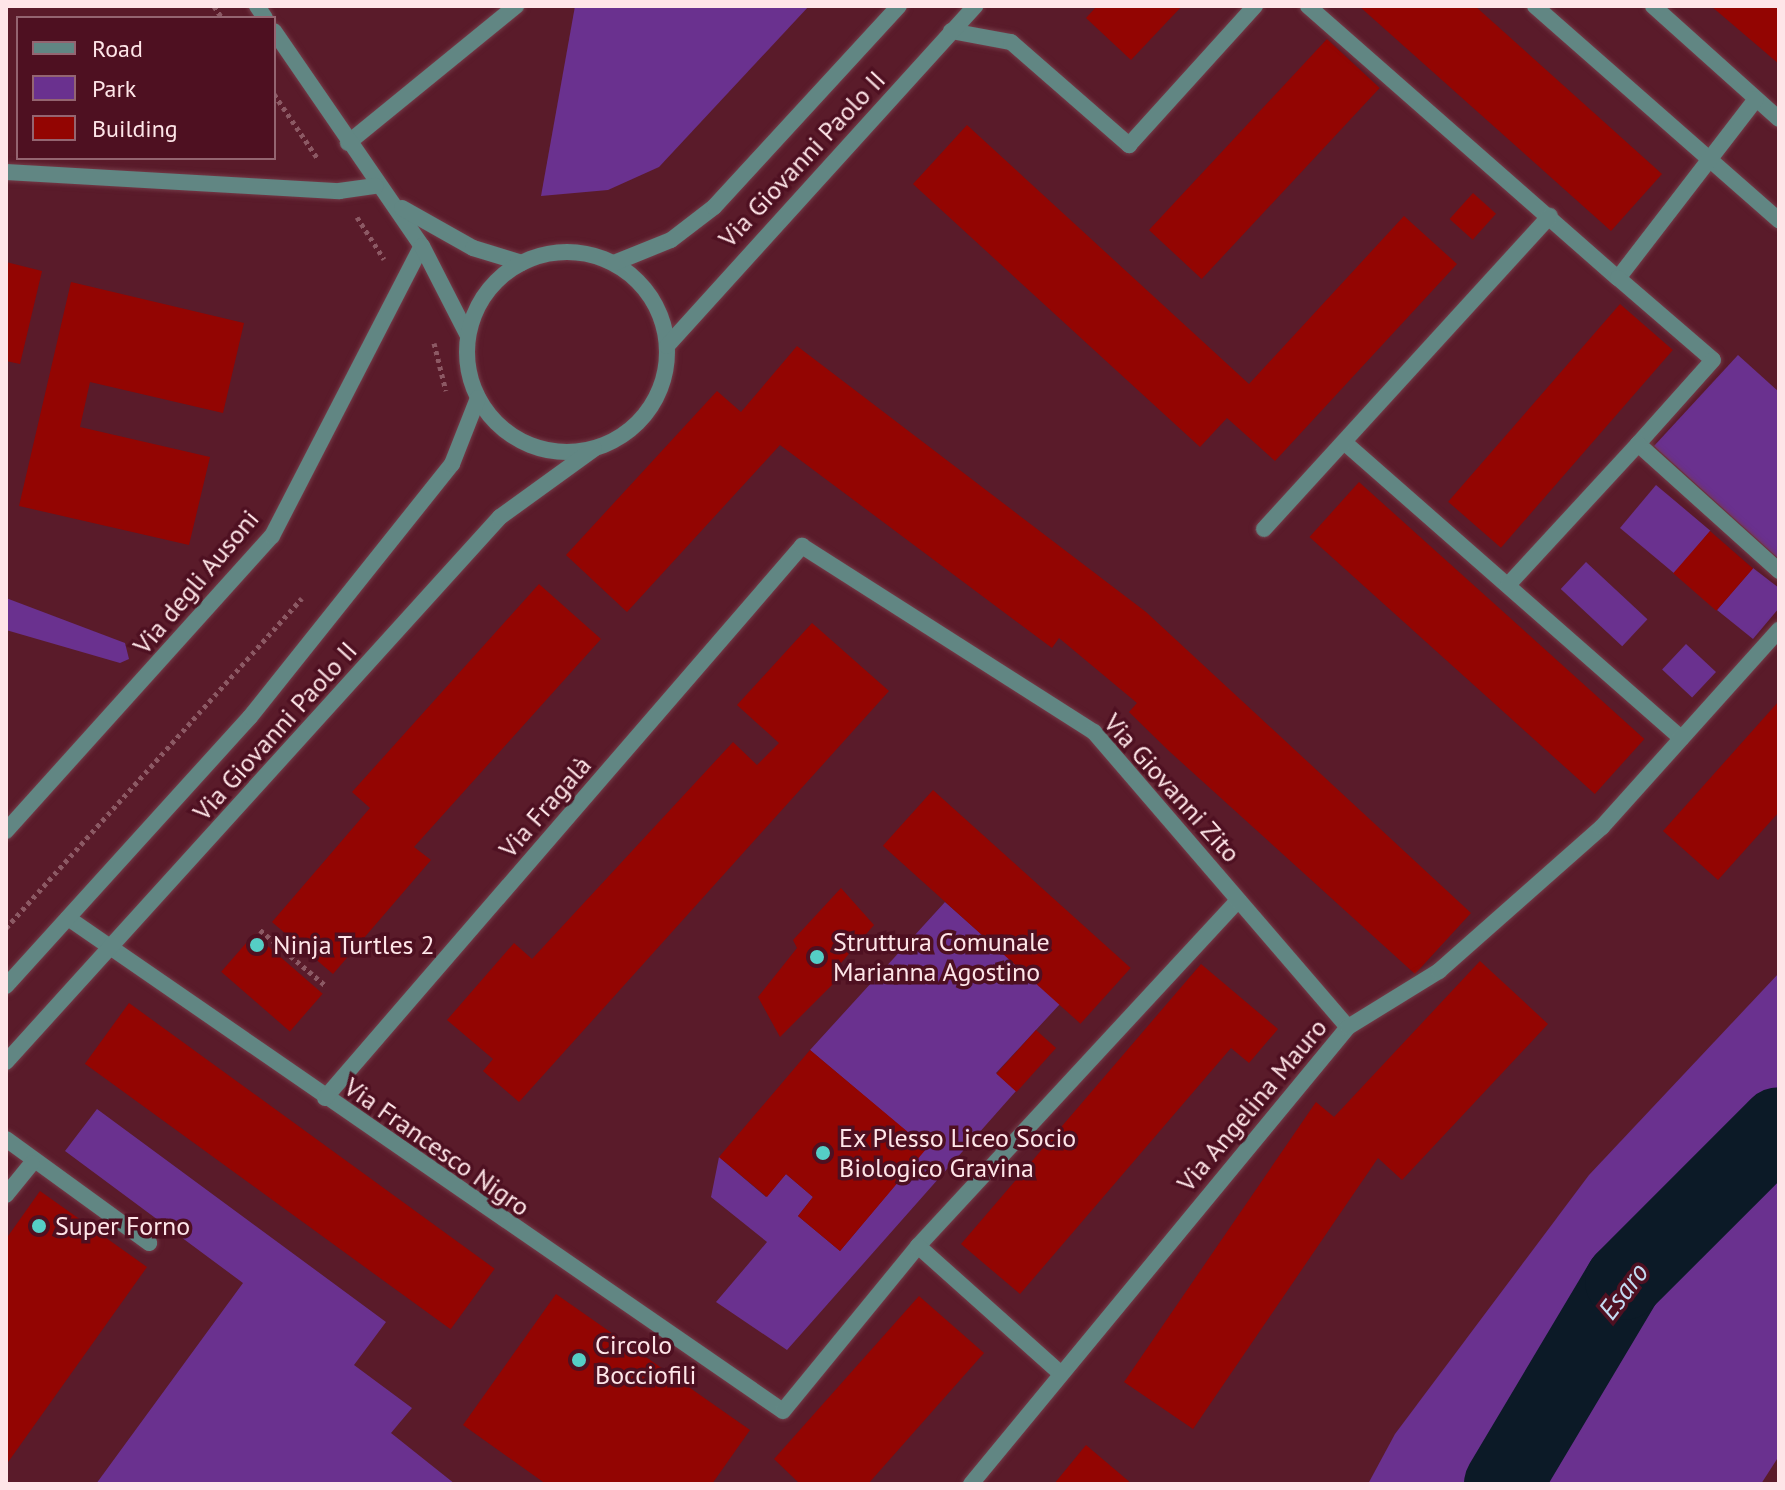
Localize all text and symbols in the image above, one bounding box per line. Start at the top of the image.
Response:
legend [16,16,276,160]
text: Road [92,33,143,64]
street label: Via Giovanni Paolo II [712,64,892,254]
text: Park [92,73,136,104]
text: Building [92,113,178,144]
street label: Via degli Ausoni [126,503,266,661]
street label: Via Giovanni Paolo II [186,635,364,827]
street label: Via Giovanni Zito [1097,707,1247,869]
street label: Via Fragalà [493,750,597,864]
place label: Struttura Comunale Marianna Agostino [833,926,1050,988]
place label: Ninja Turtles 2 [273,929,435,961]
marker: Ninja Turtles 2 [248,936,266,954]
marker: Struttura Comunale Marianna Agostino [808,948,826,966]
street label: Via Angelina Mauro [1170,1012,1334,1198]
street label: Via Francesco Nigro [338,1071,536,1223]
place label: Ex Plesso Liceo Socio Biologico Gravina [839,1122,1077,1184]
marker: Ex Plesso Liceo Socio Biologico Gravina [814,1144,832,1162]
place label: Super Forno [55,1210,190,1242]
marker: Super Forno [30,1217,48,1235]
water label: Esaro [1591,1256,1655,1326]
place label: Circolo Bocciofili [595,1329,696,1390]
marker: Circolo Bocciofili [570,1351,588,1369]

